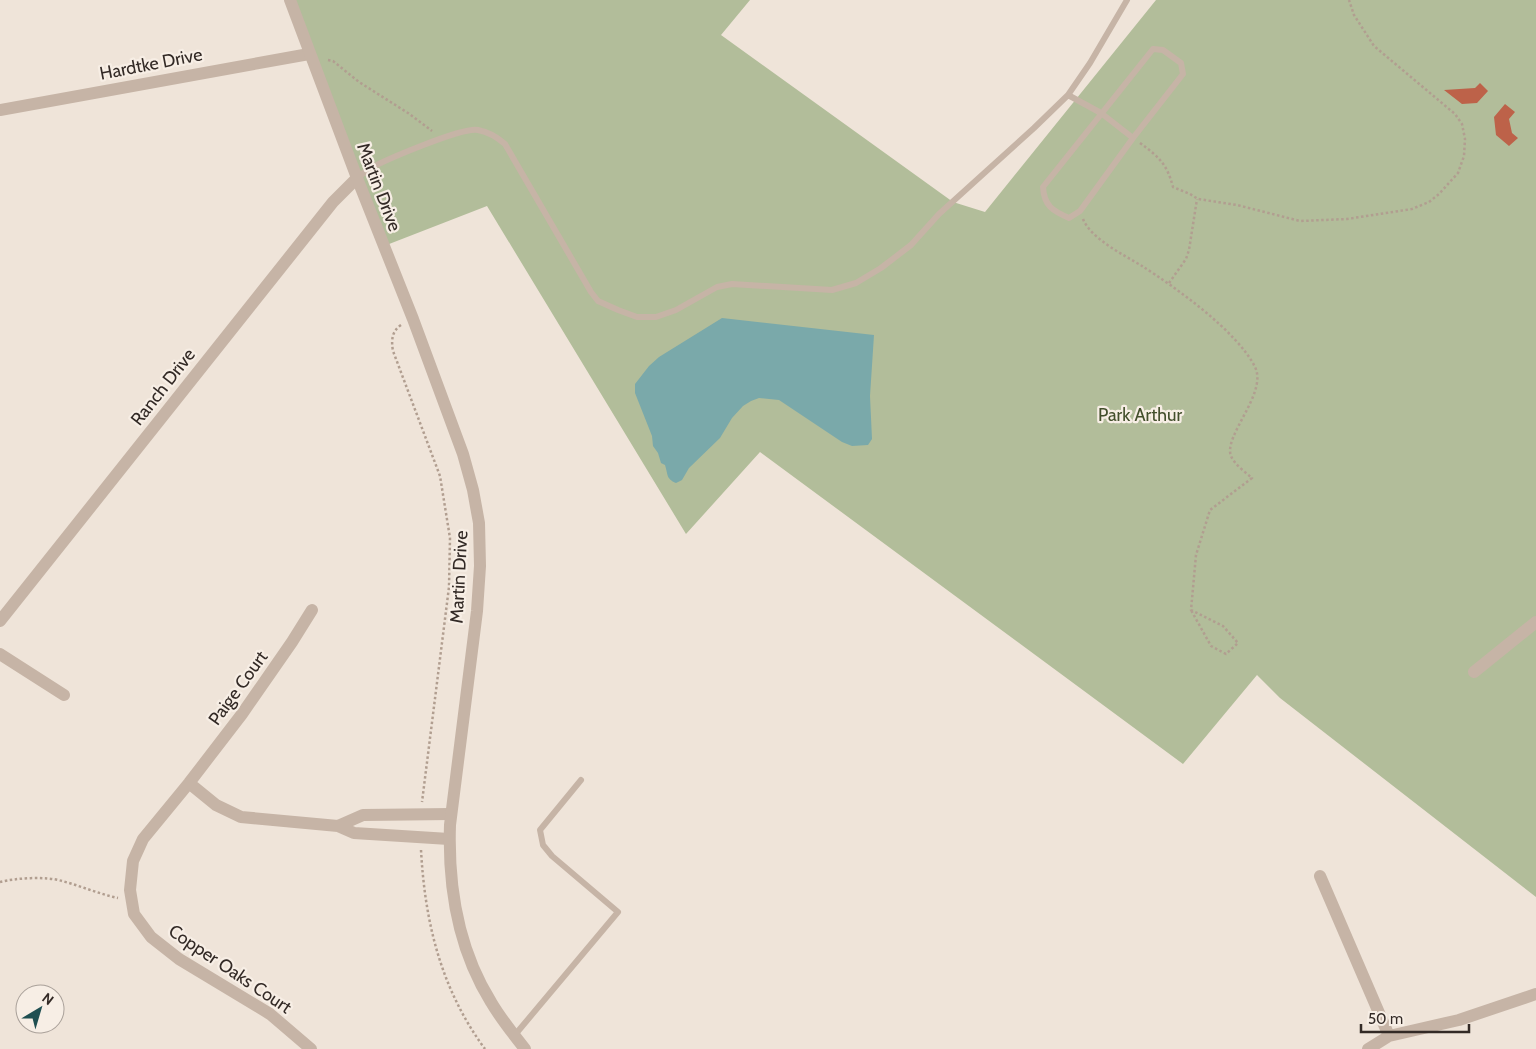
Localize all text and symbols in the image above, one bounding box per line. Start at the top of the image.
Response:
street label: Hardtke Drive [98,43,204,85]
street label: Martin Drive [352,140,406,234]
street label: Ranch Drive [126,344,200,430]
park label: Park Arthur [1098,404,1182,426]
street label: Martin Drive [446,530,472,624]
street label: Paige Court [204,646,272,730]
street label: Copper Oaks Court [164,920,296,1018]
north arrow [15,984,65,1034]
text: N [39,989,57,1009]
scale bar [1361,1002,1468,1034]
text: 50 m [1368,1010,1403,1028]

